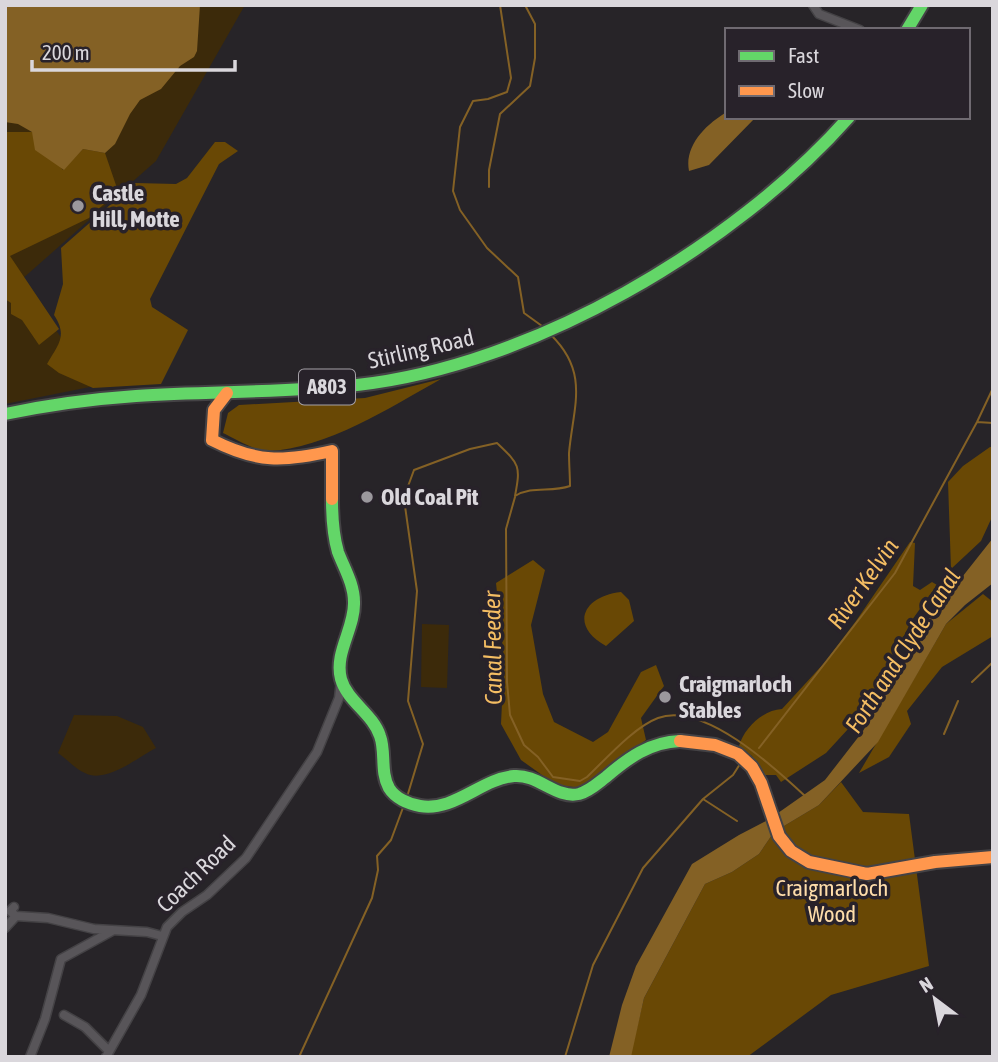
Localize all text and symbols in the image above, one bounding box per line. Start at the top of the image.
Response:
scale bar [32,28,234,72]
legend [725,28,970,119]
text: 200 m [42,40,90,64]
text: Fast [788,43,819,67]
text: Slow [788,78,825,102]
place label: Castle Hill, Motte [92,180,180,232]
marker: Castle Hill, Motte [70,198,86,214]
street label: Stirling Road [366,324,476,374]
road number: A803 [299,370,355,404]
place label: Old Coal Pit [381,484,479,510]
marker: Old Coal Pit [359,489,375,505]
water label: River Kelvin [822,533,904,634]
water label: Forth and Clyde Canal [840,564,966,738]
water label: Canal Feeder [478,590,507,705]
place label: Craigmarloch Stables [679,671,792,723]
marker: Craigmarloch Stables [657,689,673,705]
street label: Coach Road [152,830,240,918]
park label: Craigmarloch Wood [776,875,888,927]
north arrow [900,964,970,1034]
text: N [915,972,937,997]

